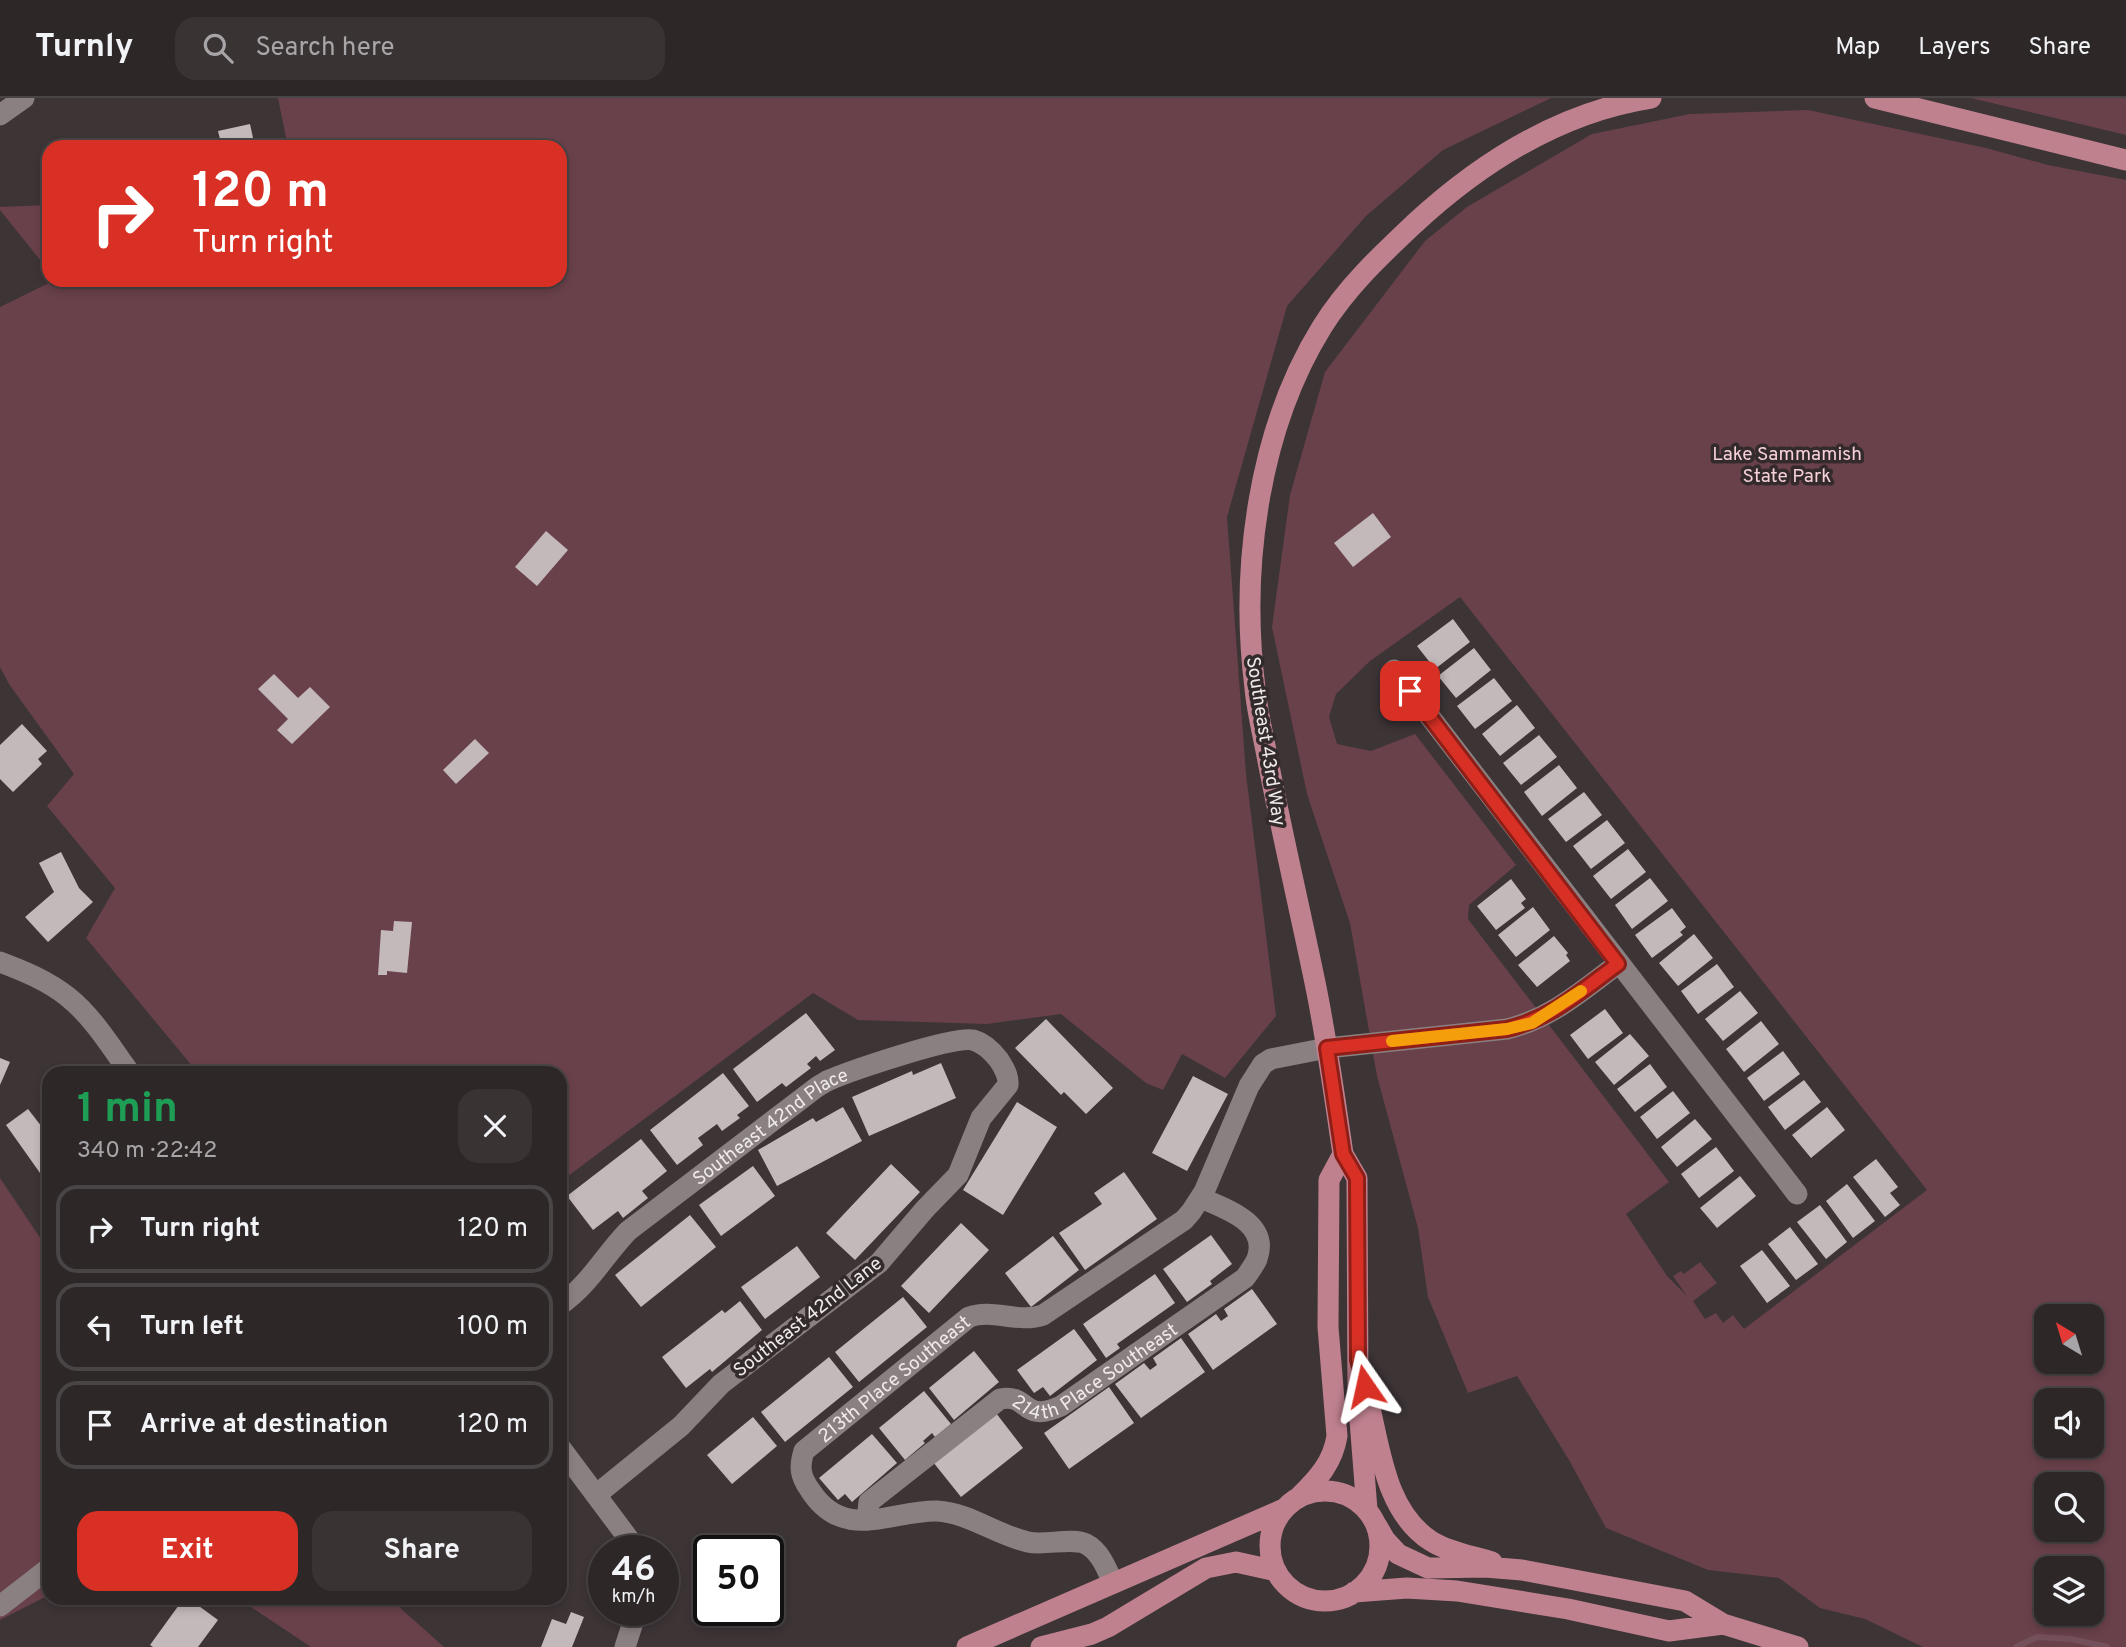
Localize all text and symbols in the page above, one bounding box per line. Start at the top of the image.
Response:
search box [175,17,665,80]
text: Turnly [35,27,133,69]
icon: search [199,29,237,67]
text: Search here [255,32,394,65]
text: Map [1835,33,1880,63]
text: Layers [1918,33,1990,63]
text: Share [2028,33,2091,63]
text: 120 m [192,163,329,225]
icon: right [77,168,168,259]
text: Turn right [192,224,334,264]
park label: Lake Sammamish State Park [1712,443,1862,489]
street label: Southeast 43rd Way [1240,655,1290,828]
pin [1380,661,1440,721]
icon: arrive [1391,672,1429,710]
street label: Southeast 42nd Place [688,1064,852,1192]
text: 1 min [77,1084,178,1137]
button: close [458,1089,532,1163]
text: 340 m · 22:42 [77,1137,217,1166]
icon: right [81,1210,119,1248]
text: Turn right [140,1213,260,1246]
text: 120 m [458,1213,528,1246]
street label: Southeast 42nd Lane [729,1252,887,1383]
north arrow [2034,1304,2104,1374]
map controls [2034,1304,2104,1626]
icon: left [81,1308,119,1346]
text: Turn left [140,1311,244,1344]
text: 100 m [457,1311,528,1344]
street label: 213th Place Southeast [814,1311,976,1449]
street label: 214th Place Southeast [1007,1318,1183,1426]
position arrow [1328,1349,1402,1423]
button: sound [2034,1388,2104,1458]
icon: arrive [81,1406,119,1444]
text: Arrive at destination [140,1409,388,1442]
text: 120 m [458,1409,528,1442]
button: search [2034,1472,2104,1542]
button: Exit [77,1511,298,1591]
button: Share [312,1511,532,1591]
speed limit sign: 50 [693,1535,784,1626]
text: 46 [612,1549,656,1593]
button: layers [2034,1556,2104,1626]
text: km/h [612,1586,655,1609]

